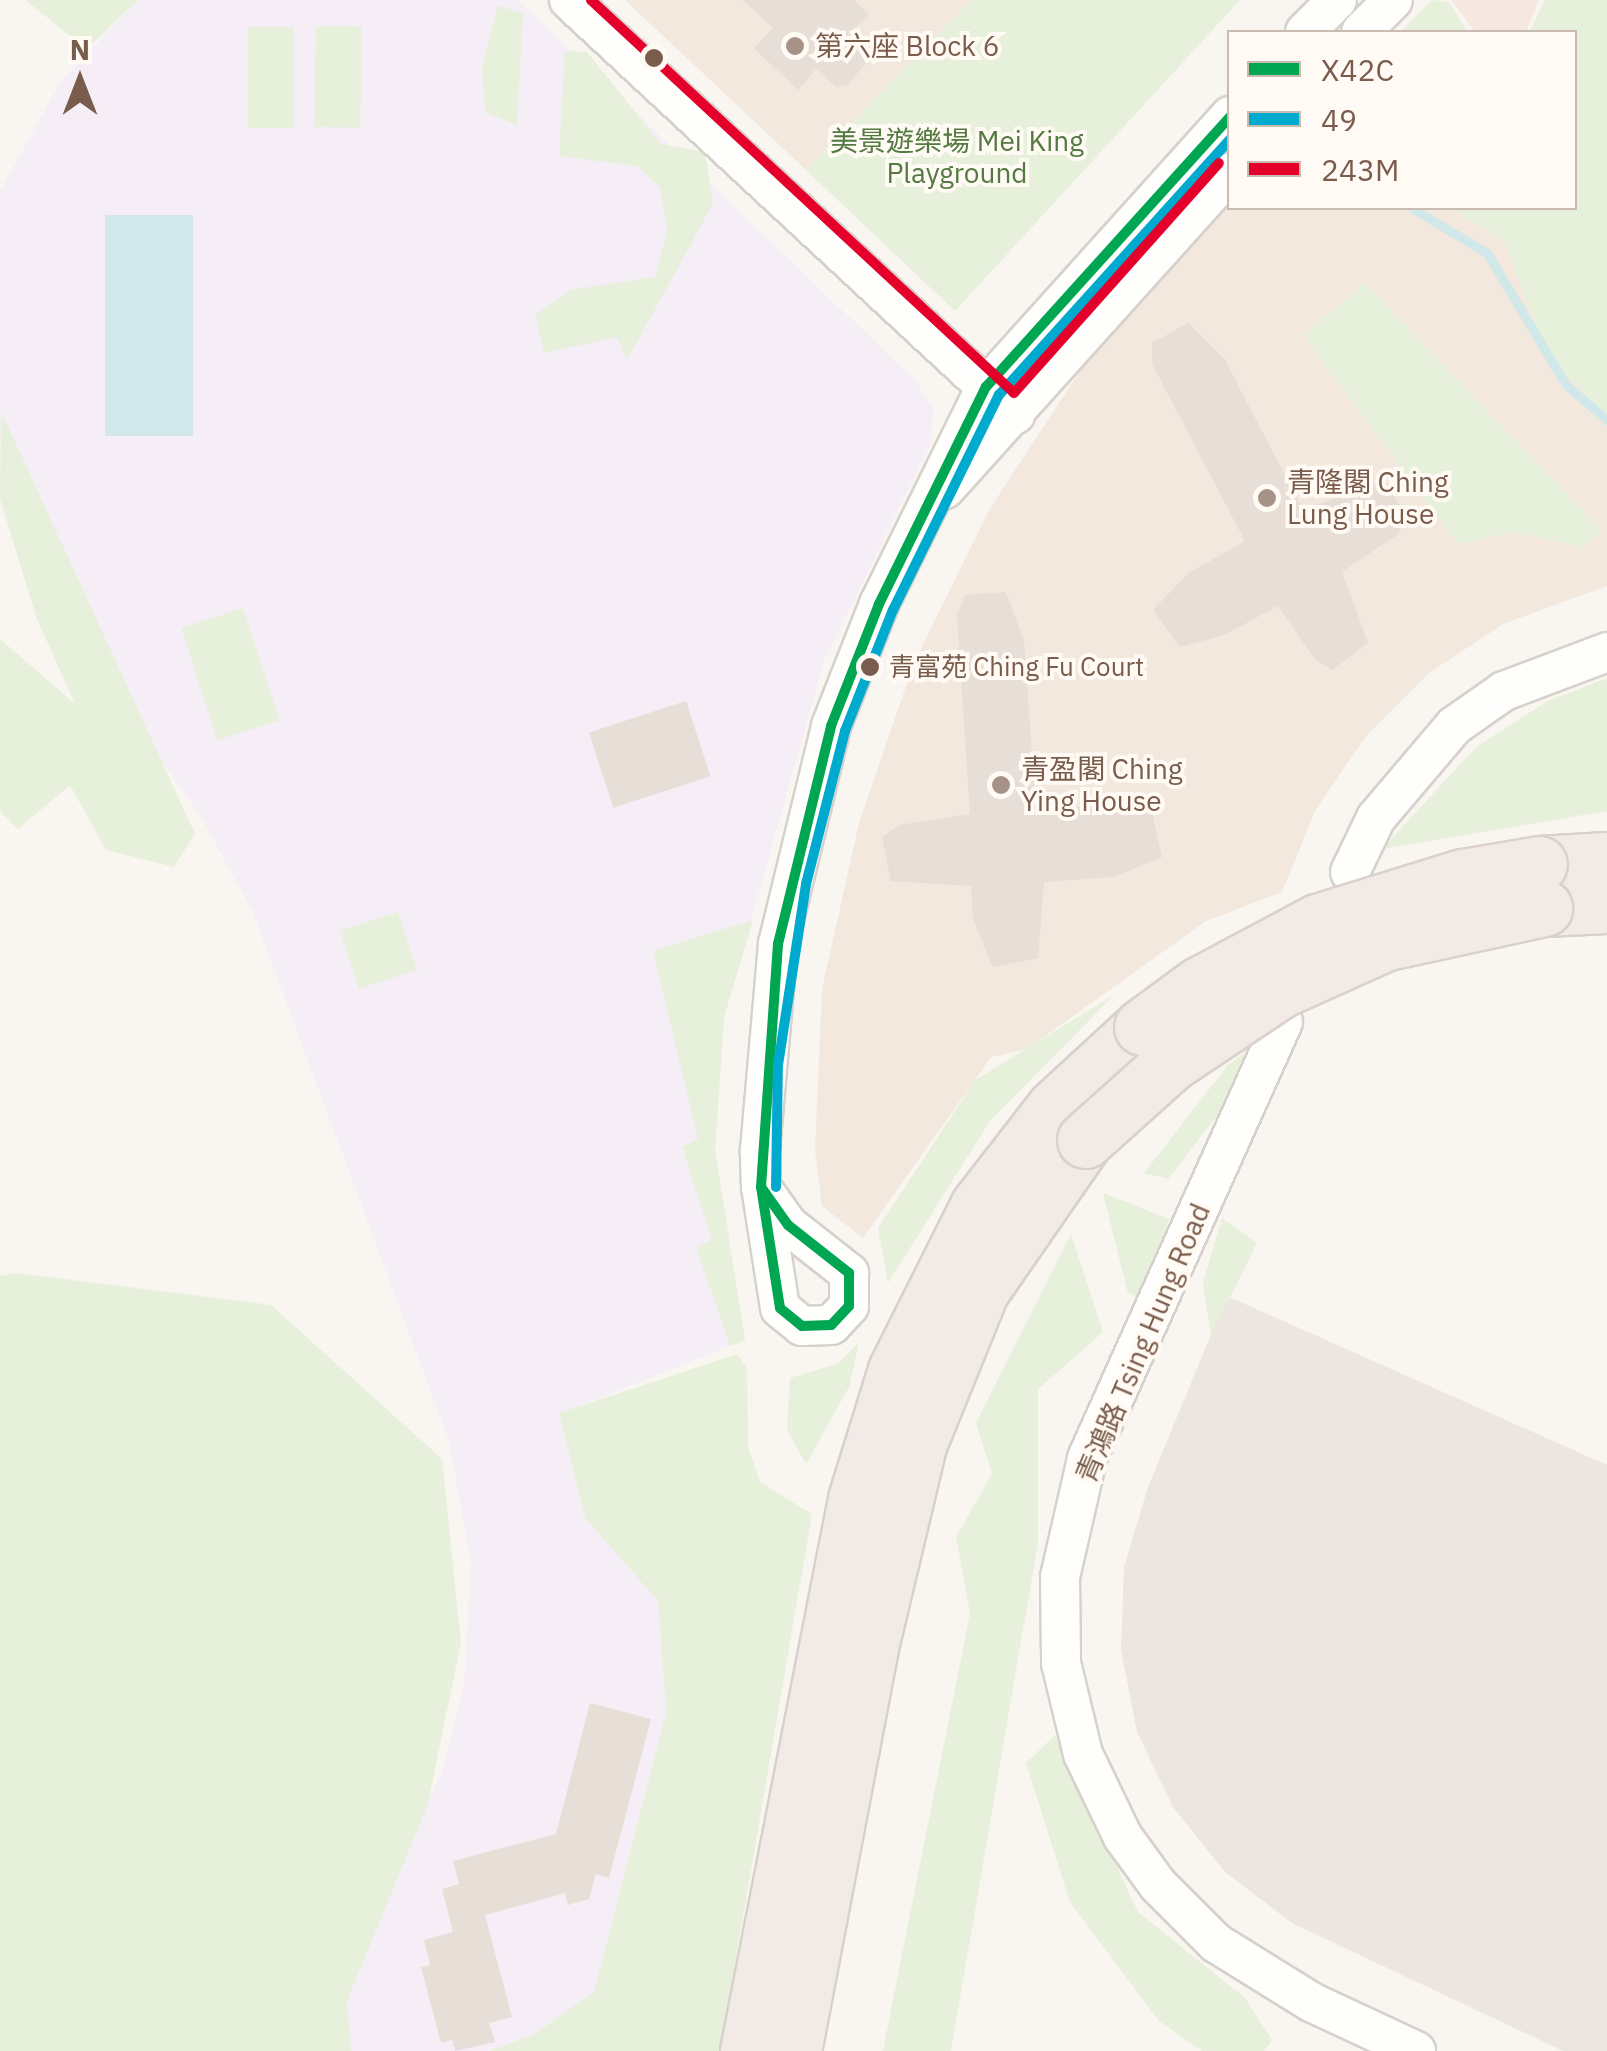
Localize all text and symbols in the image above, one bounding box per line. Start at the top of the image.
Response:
place label: 第六座 Block 6 [815,29,999,63]
north arrow [30,30,130,130]
legend [1227,30,1577,210]
text: N [70,31,90,68]
marker: 第六座 Block 6 [784,35,806,57]
unlabelled marker [644,48,664,68]
text: X42C [1321,50,1394,89]
text: 49 [1321,100,1357,139]
park label: 美景遊樂場 Mei King Playground [830,124,1084,190]
text: 243M [1321,150,1399,189]
place label: 青隆閣 Ching Lung House [1287,465,1449,531]
marker: 青隆閣 Ching Lung House [1256,487,1278,509]
place label: 青富苑 Ching Fu Court [889,651,1144,683]
marker: 青富苑 Ching Fu Court [860,657,880,677]
place label: 青盈閣 Ching Ying House [1021,752,1183,818]
marker: 青盈閣 Ching Ying House [990,774,1012,796]
street label: 青鴻路 Tsing Hung Road [1069,1198,1217,1488]

